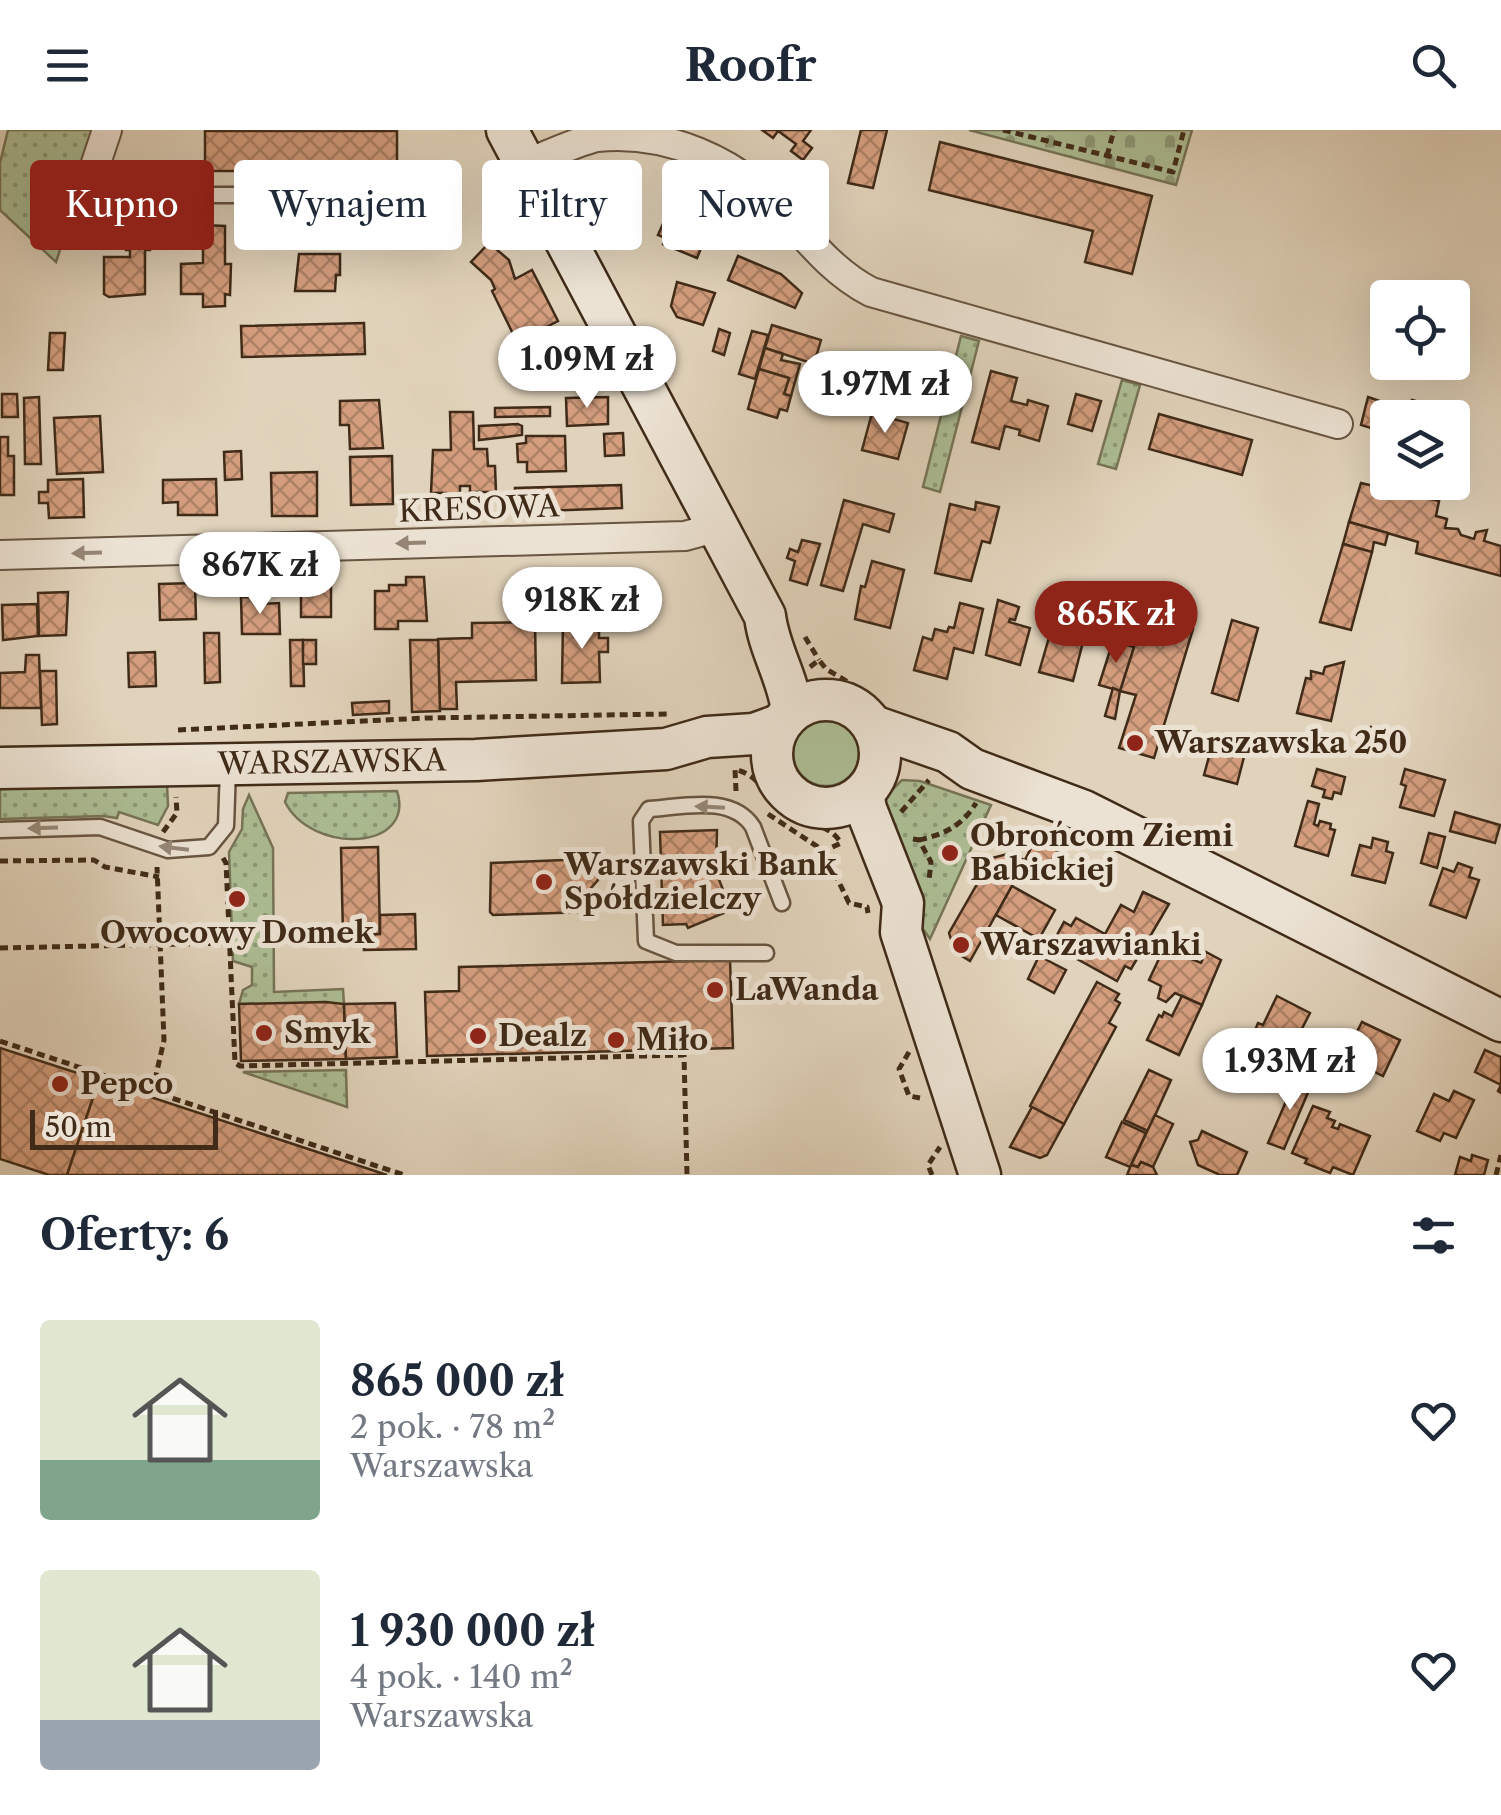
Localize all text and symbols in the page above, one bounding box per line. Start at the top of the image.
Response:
text: Roofr [684,37,817,93]
icon: menu [40,38,95,93]
icon: search [1406,38,1461,93]
chip: Kupno [30,160,214,250]
chip: Wynajem [234,160,462,250]
chip: Filtry [482,160,642,250]
chip: Nowe [662,160,829,250]
map controls [1370,280,1470,500]
button: locate [1370,280,1470,380]
pin: 1.09M zł [484,326,690,411]
text: 1.09M zł [520,339,654,378]
pin: 1.97M zł [782,351,988,436]
text: 1.97M zł [820,364,950,403]
button: layers [1370,400,1470,500]
street label: KRESOWA [398,487,561,530]
pin: 867K zł [168,532,352,617]
one-way arrow [395,536,427,552]
one-way arrow [70,545,102,561]
text: 867K zł [201,545,319,584]
pin: 918K zł [490,567,674,652]
text: 918K zł [524,580,640,619]
pin: 865K zł [1024,581,1208,666]
text: 865K zł [1057,594,1175,633]
place label: Warszawska 250 [1154,724,1407,761]
marker: Warszawska 250 [1124,732,1146,754]
street label: WARSZAWSKA [216,741,447,782]
one-way arrow [694,799,726,815]
place label: Obrońcom Ziemi Babickiej [970,817,1233,888]
one-way arrow [26,821,58,837]
one-way arrow [157,840,189,856]
marker: Obrońcom Ziemi Babickiej [939,842,961,864]
place label: Warszawski Bank Spółdzielczy [563,846,838,917]
marker: Warszawski Bank Spółdzielczy [533,871,555,893]
marker: Owocowy Domek [226,888,248,910]
place label: Owocowy Domek [100,914,375,951]
place label: Warszawianki [980,926,1202,963]
marker: Warszawianki [950,934,972,956]
place label: LaWanda [735,971,879,1008]
marker: LaWanda [704,979,726,1001]
place label: Smyk [284,1014,372,1051]
place label: Dealz [498,1017,587,1054]
place label: Miło [636,1021,708,1058]
marker: Smyk [253,1022,275,1044]
marker: Dealz [467,1025,489,1047]
pin: 1.93M zł [1187,1028,1393,1113]
marker: Miło [605,1029,627,1051]
text: 1.93M zł [1224,1041,1356,1080]
place label: Pepco [80,1065,173,1102]
marker: Pepco [49,1073,71,1095]
scale bar [30,1105,218,1150]
text: 50 m [45,1110,112,1144]
icon: filters [1406,1208,1461,1263]
text: Oferty: 6 [40,1209,229,1261]
text: 865 000 zł [350,1355,564,1407]
icon: home [120,1360,240,1480]
icon: heart [1406,1393,1461,1448]
text: 2 pok. · 78 m² [350,1407,555,1446]
text: Warszawska [350,1446,534,1485]
text: 1 930 000 zł [350,1605,595,1657]
icon: home [120,1610,240,1730]
icon: heart [1406,1643,1461,1698]
text: 4 pok. · 140 m² [350,1657,573,1696]
text: Warszawska [350,1696,534,1735]

